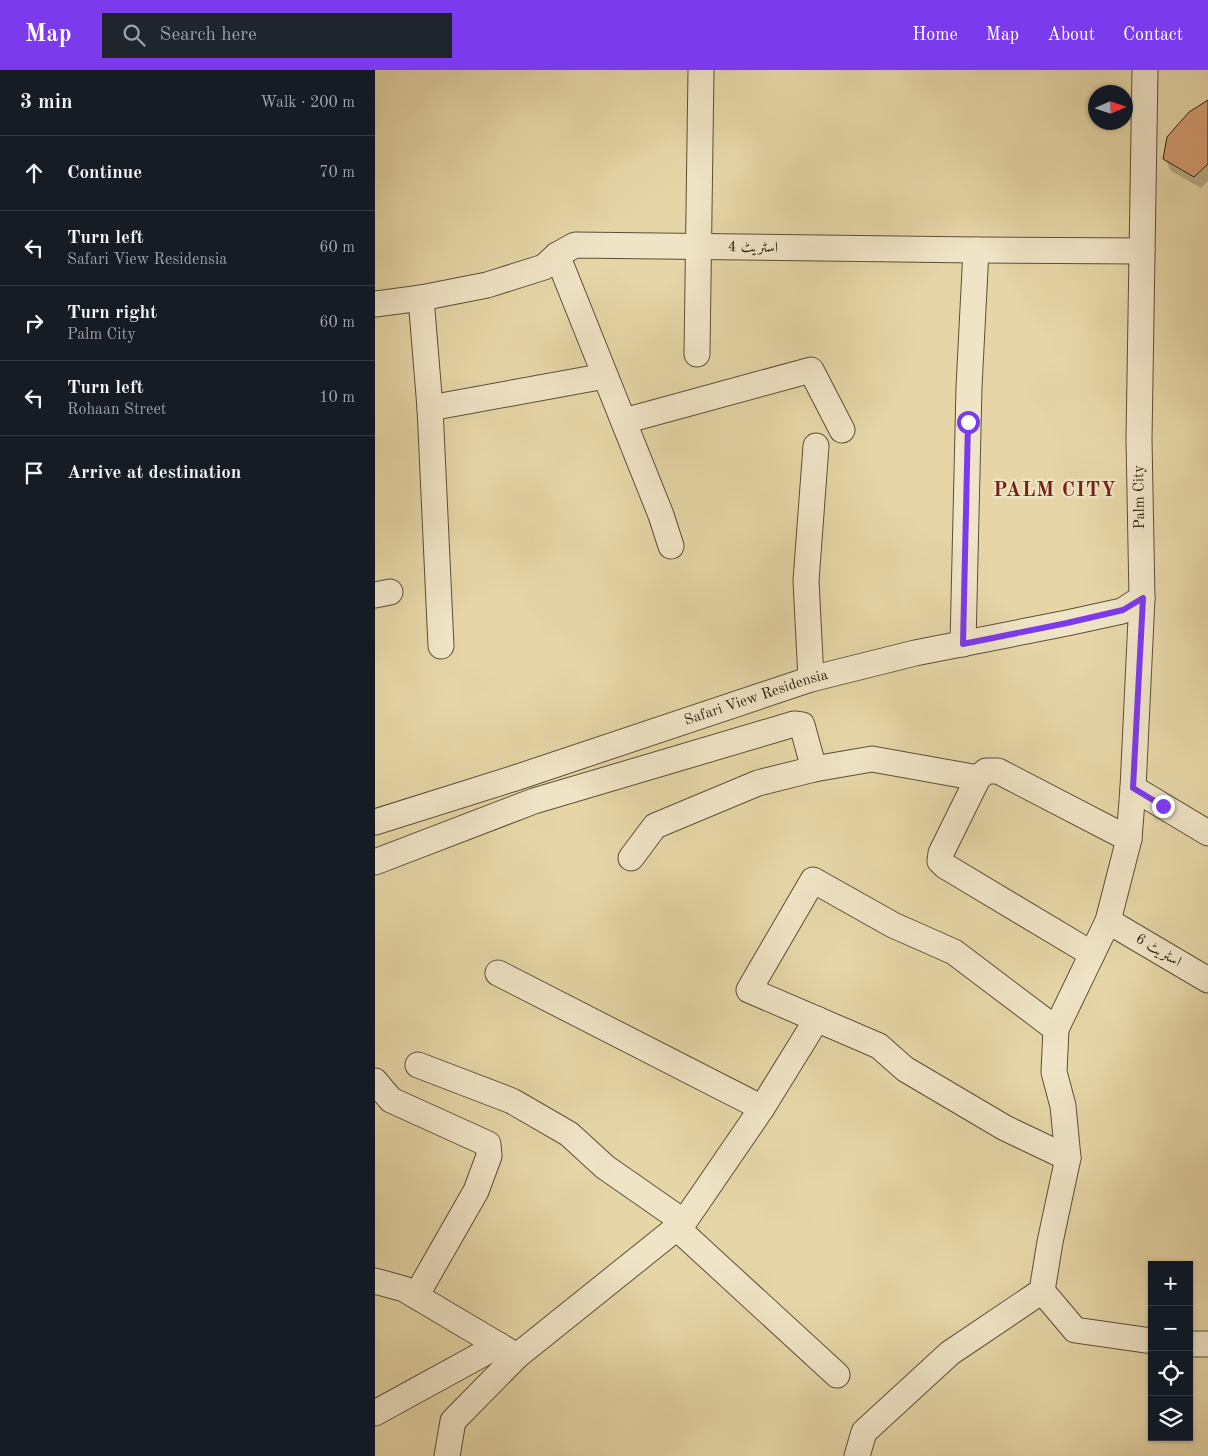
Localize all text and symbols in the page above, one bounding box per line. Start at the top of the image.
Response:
search box [102,13,452,58]
icon: search [120,21,148,49]
text: Map [25,23,72,47]
text: Search here [160,26,257,45]
text: Home [912,26,958,44]
text: Map [986,26,1019,44]
text: About [1047,26,1095,44]
text: Contact [1123,26,1183,44]
north arrow [1088,85,1133,130]
text: 3 min [20,92,73,113]
text: Walk · 200 m [260,95,355,111]
icon: ahead [20,159,48,187]
text: Continue [67,164,142,183]
text: 70 m [319,165,355,181]
text: Turn left [67,229,144,248]
icon: left [20,234,48,262]
text: 60 m [319,240,355,256]
street label: اسٹریٹ 4 [728,240,778,257]
text: Safari View Residensia [67,252,227,268]
text: Turn right [67,304,157,323]
icon: right [20,309,48,337]
text: 60 m [319,315,355,331]
text: Palm City [67,327,136,343]
text: Turn left [67,379,144,398]
icon: left [20,384,48,412]
text: 10 m [319,390,355,406]
text: Rohaan Street [67,402,166,418]
route start [957,411,980,434]
icon: arrive [20,459,48,487]
text: Arrive at destination [67,464,241,483]
street label: Palm City [1132,465,1148,529]
district label: PALM CITY [993,481,1117,501]
street label: Safari View Residensia [682,667,830,728]
route end [1152,795,1175,818]
street label: اسٹریٹ 6 [1132,932,1183,971]
map controls [1148,1261,1193,1441]
button: + [1148,1261,1193,1306]
button: − [1148,1306,1193,1351]
button: locate [1148,1351,1193,1396]
button: layers [1148,1396,1193,1441]

